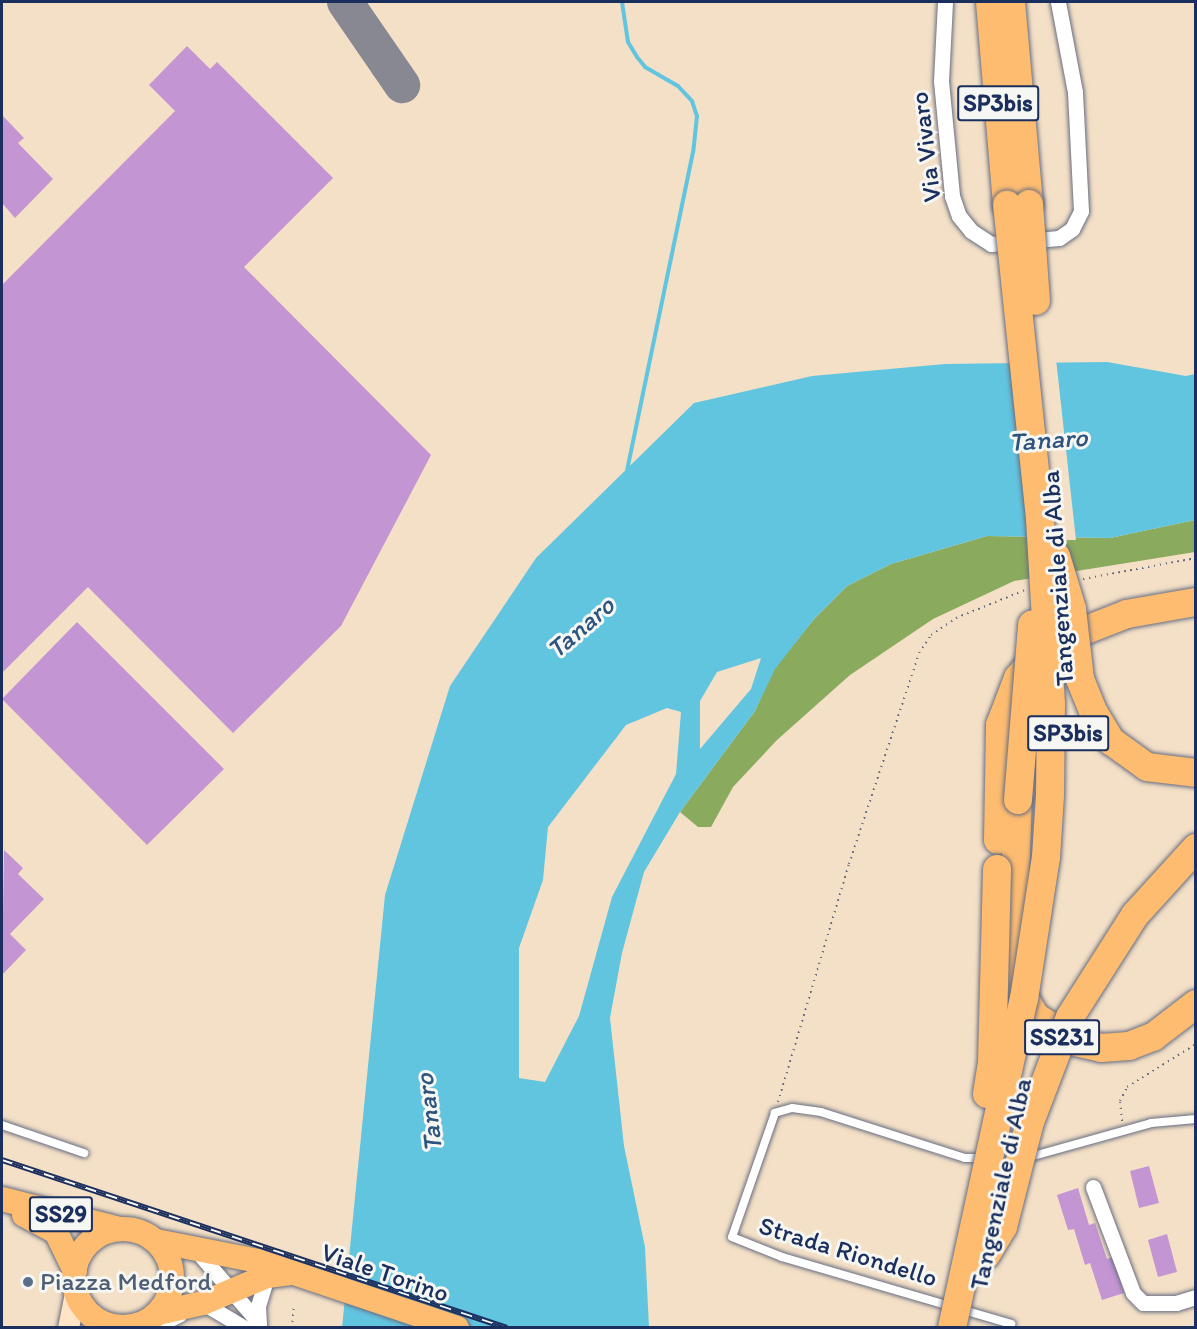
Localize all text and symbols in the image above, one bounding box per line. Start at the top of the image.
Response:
road number: SP3bis [956,82,1040,124]
street label: Via Vivaro [904,90,948,204]
water label: Tanaro [1007,420,1089,458]
street label: Tangenziale di Alba [1035,469,1081,687]
water label: Tanaro [540,589,620,665]
road number: SP3bis [1026,712,1110,754]
road number: SS231 [1023,1016,1101,1058]
water label: Tanaro [407,1072,449,1154]
street label: Tangenziale di Alba [963,1075,1039,1293]
road number: SS29 [28,1193,94,1235]
street label: Strada Riondello [755,1210,941,1294]
street label: Viale Torino [319,1237,451,1309]
place label: Piazza Medford [40,1266,212,1298]
marker: Piazza Medford [21,1275,35,1289]

